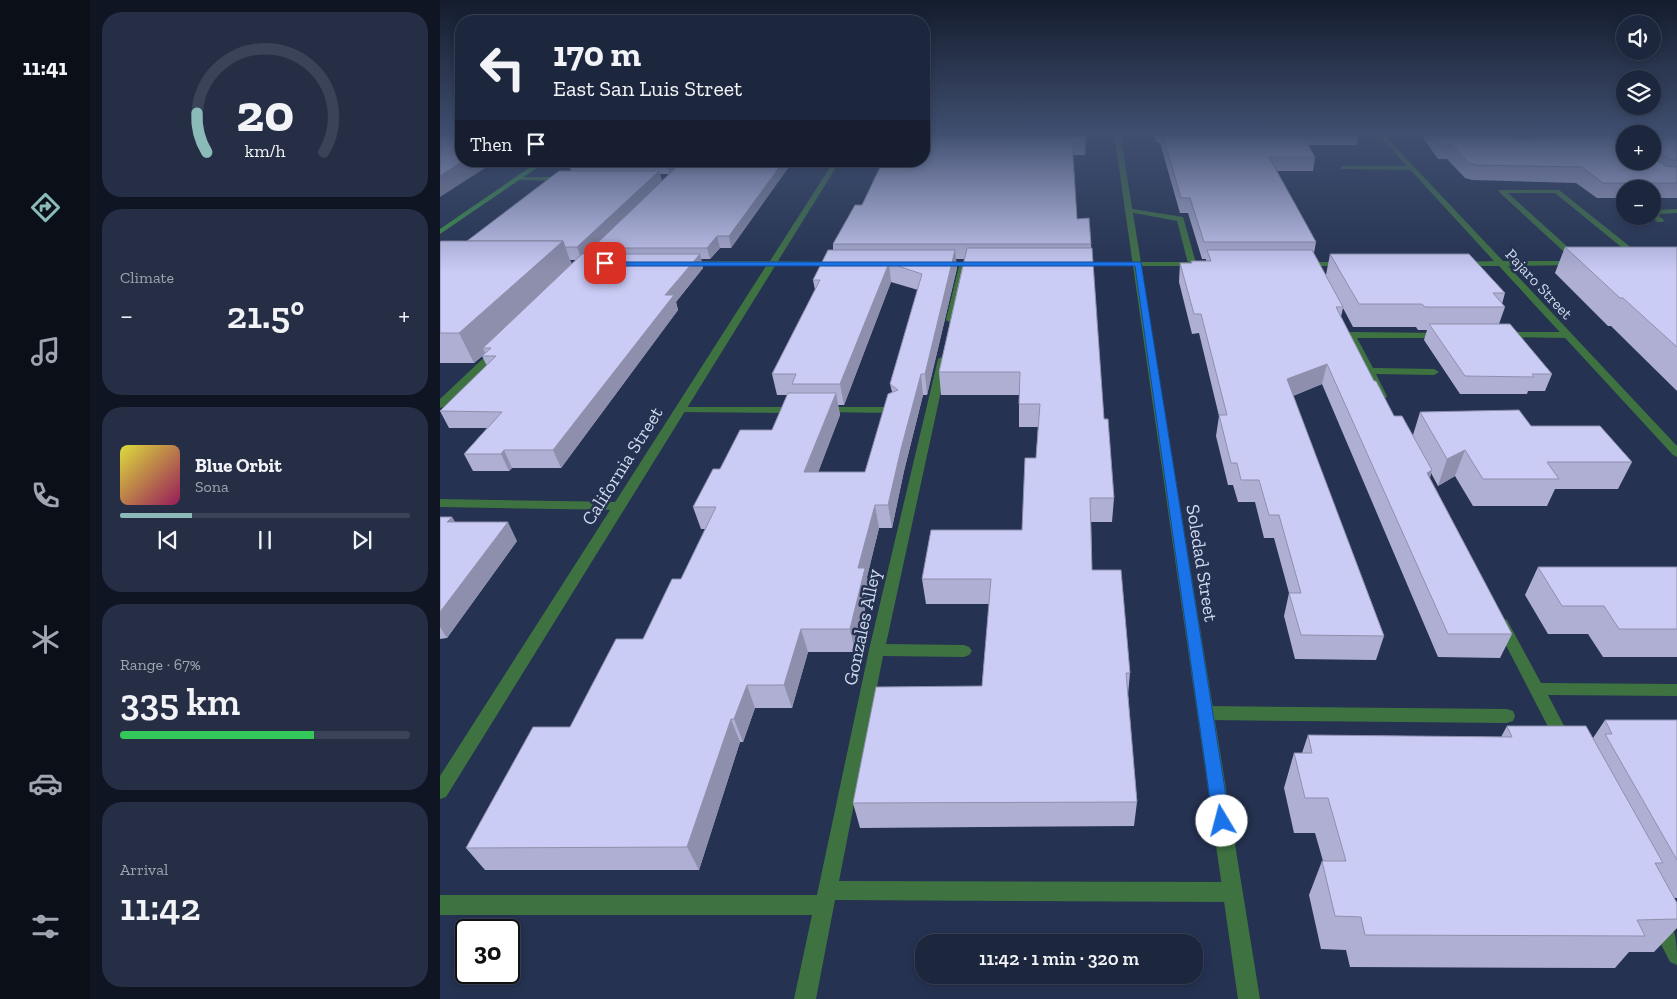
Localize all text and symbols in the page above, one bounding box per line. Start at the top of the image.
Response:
map controls [1616,15,1661,225]
button: sound [1616,15,1661,60]
text: 170 m [553,33,641,75]
icon: left [470,35,535,100]
text: 11:41 [23,54,67,81]
button: layers [1616,70,1661,115]
text: East San Luis Street [553,75,742,102]
text: 20 [236,82,294,144]
button: + [1616,125,1661,170]
icon: arrive [522,130,550,158]
text: Then [470,133,512,156]
text: km/h [245,140,285,162]
button: − [1616,180,1661,225]
icon: directions [28,190,63,225]
pin [584,242,626,284]
street label: Pajaro Street [1502,245,1576,323]
icon: arrive [591,249,619,277]
text: Climate [120,268,174,287]
text: 21.5° [227,292,304,338]
text: − [120,299,133,332]
text: + [398,299,410,332]
icon: music [28,334,63,369]
street label: California Street [576,403,668,529]
text: Blue Orbit [195,454,282,477]
text: Sona [195,477,229,496]
icon: phone [28,478,63,513]
street label: Soledad Street [1181,503,1223,623]
icon: previous [154,526,182,554]
icon: pause [251,526,279,554]
icon: next [348,526,376,554]
street label: Gonzales Alley [838,566,886,687]
icon: climate [28,622,63,657]
text: Range · 67% [120,655,201,674]
text: 335 km [120,679,240,725]
icon: car [28,766,63,801]
position arrow [1195,794,1247,846]
text: Arrival [120,860,168,879]
text: 11:42 [120,884,201,930]
icon: filters [28,909,63,944]
speed limit sign: 30 [455,919,520,984]
text: 11:42 · 1 min · 320 m [979,947,1139,970]

